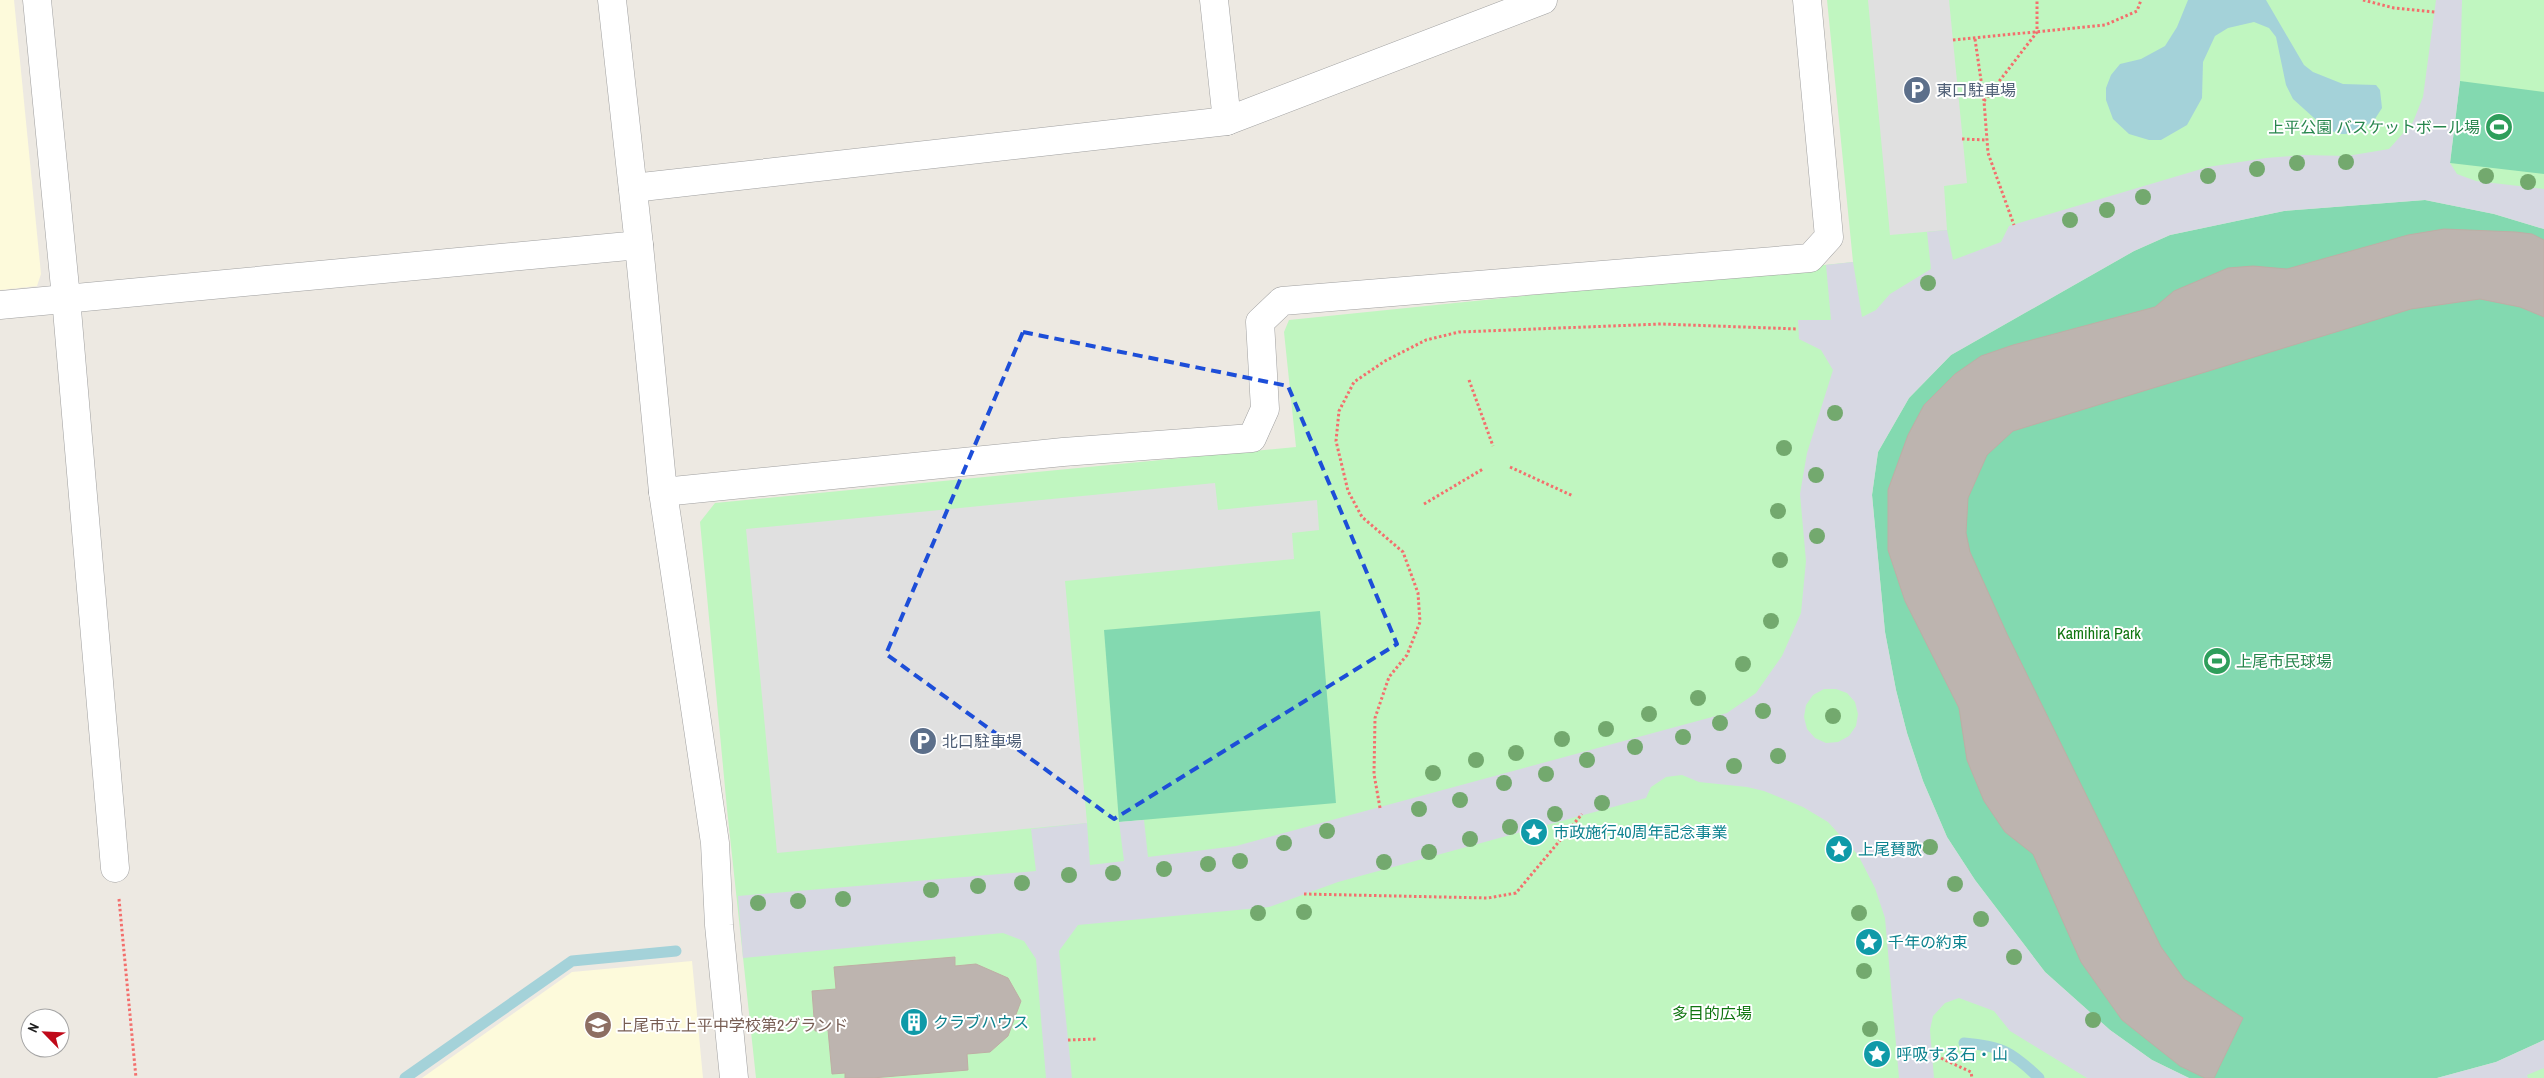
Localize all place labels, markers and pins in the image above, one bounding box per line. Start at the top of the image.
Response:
parking icon: 東口駐車場 [1902,75,1932,105]
place label: 東口駐車場 [1936,79,2016,101]
sports icon: 上平公園 バスケットボール場 [2484,112,2514,142]
place label: 上平公園 バスケットボール場 [2268,116,2480,138]
sports icon: 上尾市民球場 [2202,646,2232,676]
place label: 上尾市民球場 [2236,650,2332,672]
parking icon: 北口駐車場 [908,726,938,756]
place label: 北口駐車場 [942,730,1022,752]
place icon: 市政施行40周年記念事業 [1519,817,1549,847]
place label: 市政施行40周年記念事業 [1553,821,1728,843]
place icon: 上尾賛歌 [1824,834,1854,864]
place label: 上尾賛歌 [1858,838,1922,860]
place icon: 千年の約束 [1854,927,1884,957]
place label: 千年の約束 [1888,931,1968,953]
building icon: クラブハウス [899,1007,929,1037]
school or university icon: 上尾市立上平中学校第2グランド [583,1010,613,1040]
place label: クラブハウス [933,1011,1029,1033]
place label: 上尾市立上平中学校第2グランド [617,1014,848,1036]
place icon: 呼吸する石・山 [1862,1039,1892,1069]
place label: 呼吸する石・山 [1896,1043,2008,1065]

